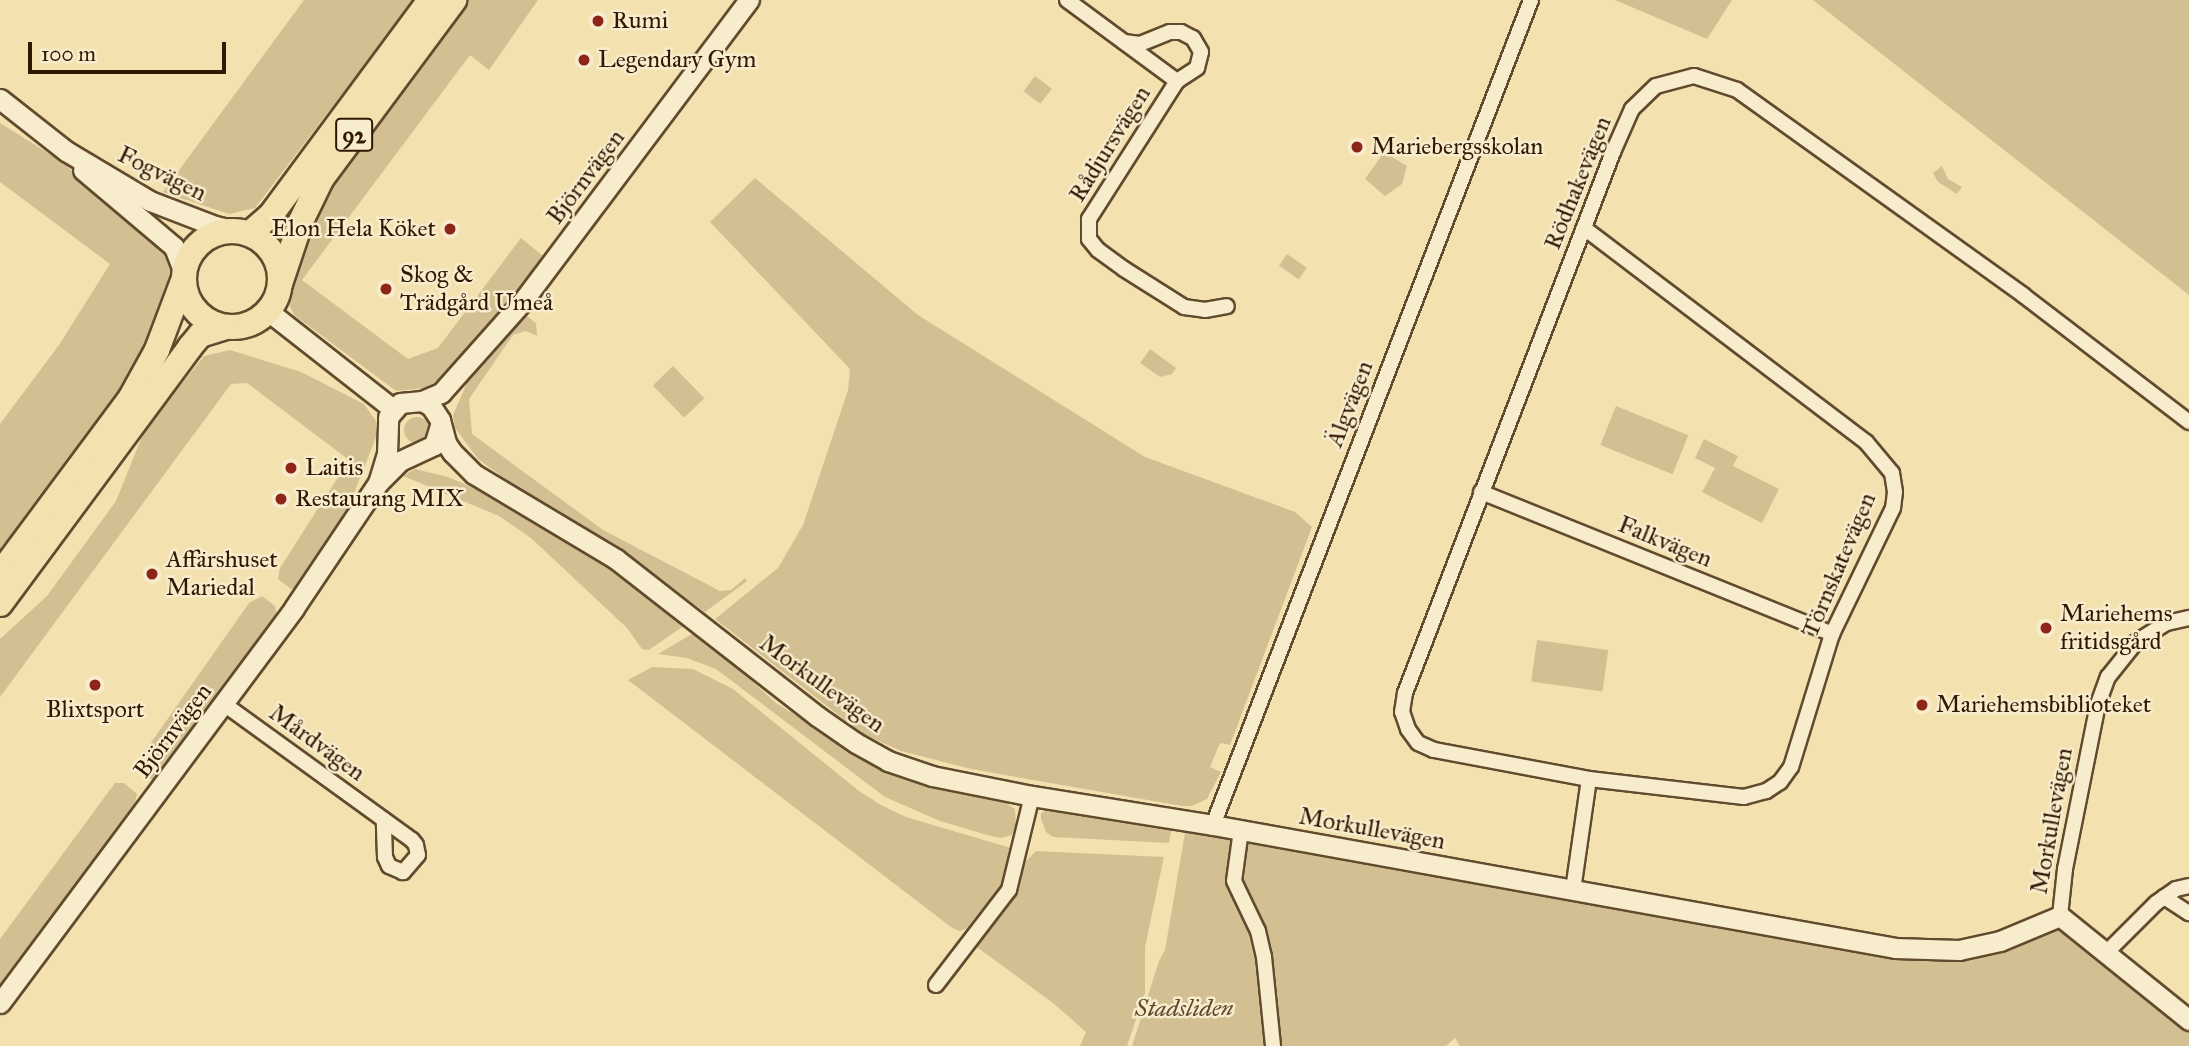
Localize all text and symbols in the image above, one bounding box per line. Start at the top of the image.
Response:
place label: Rumi [612,7,668,35]
marker: Rumi [590,13,606,29]
scale bar [32,28,229,72]
text: 100 m [41,41,96,67]
place label: Legendary Gym [598,46,756,74]
marker: Legendary Gym [576,52,592,68]
street label: Rådjursvägen [1063,81,1157,207]
street label: Rödhakevägen [1538,112,1618,254]
road number: 92 [335,116,373,154]
street label: Björnvägen [541,124,631,230]
place label: Mariebergsskolan [1371,133,1543,161]
marker: Mariebergsskolan [1349,139,1365,155]
street label: Fogvägen [113,140,211,208]
place label: Elon Hela Köket [271,215,436,243]
marker: Elon Hela Köket [442,221,458,237]
place label: Skog & Trädgård Umeå [400,261,553,317]
marker: Skog & Trädgård Umeå [378,281,394,297]
street label: Älgvägen [1320,357,1380,451]
place label: Laitis [305,454,363,482]
marker: Laitis [283,460,299,476]
place label: Restaurang MIX [295,485,464,513]
street label: Törnskatevägen [1796,488,1882,642]
marker: Restaurang MIX [273,491,289,507]
street label: Falkvägen [1614,510,1716,574]
place label: Affärshuset Mariedal [166,546,278,602]
marker: Affärshuset Mariedal [144,566,160,582]
place label: Mariehems fritidsgård [2060,600,2172,656]
marker: Mariehems fritidsgård [2038,620,2054,636]
street label: Morkullevägen [754,629,890,739]
marker: Blixtsport [87,677,103,693]
street label: Björnvägen [128,678,218,784]
place label: Mariehemsbiblioteket [1936,691,2151,719]
place label: Blixtsport [46,696,144,724]
marker: Mariehemsbiblioteket [1914,697,1930,713]
street label: Mårdvägen [263,699,371,787]
street label: Morkullevägen [2025,746,2079,896]
street label: Morkullevägen [1297,802,1447,856]
park label: Stadsliden [1135,995,1233,1023]

